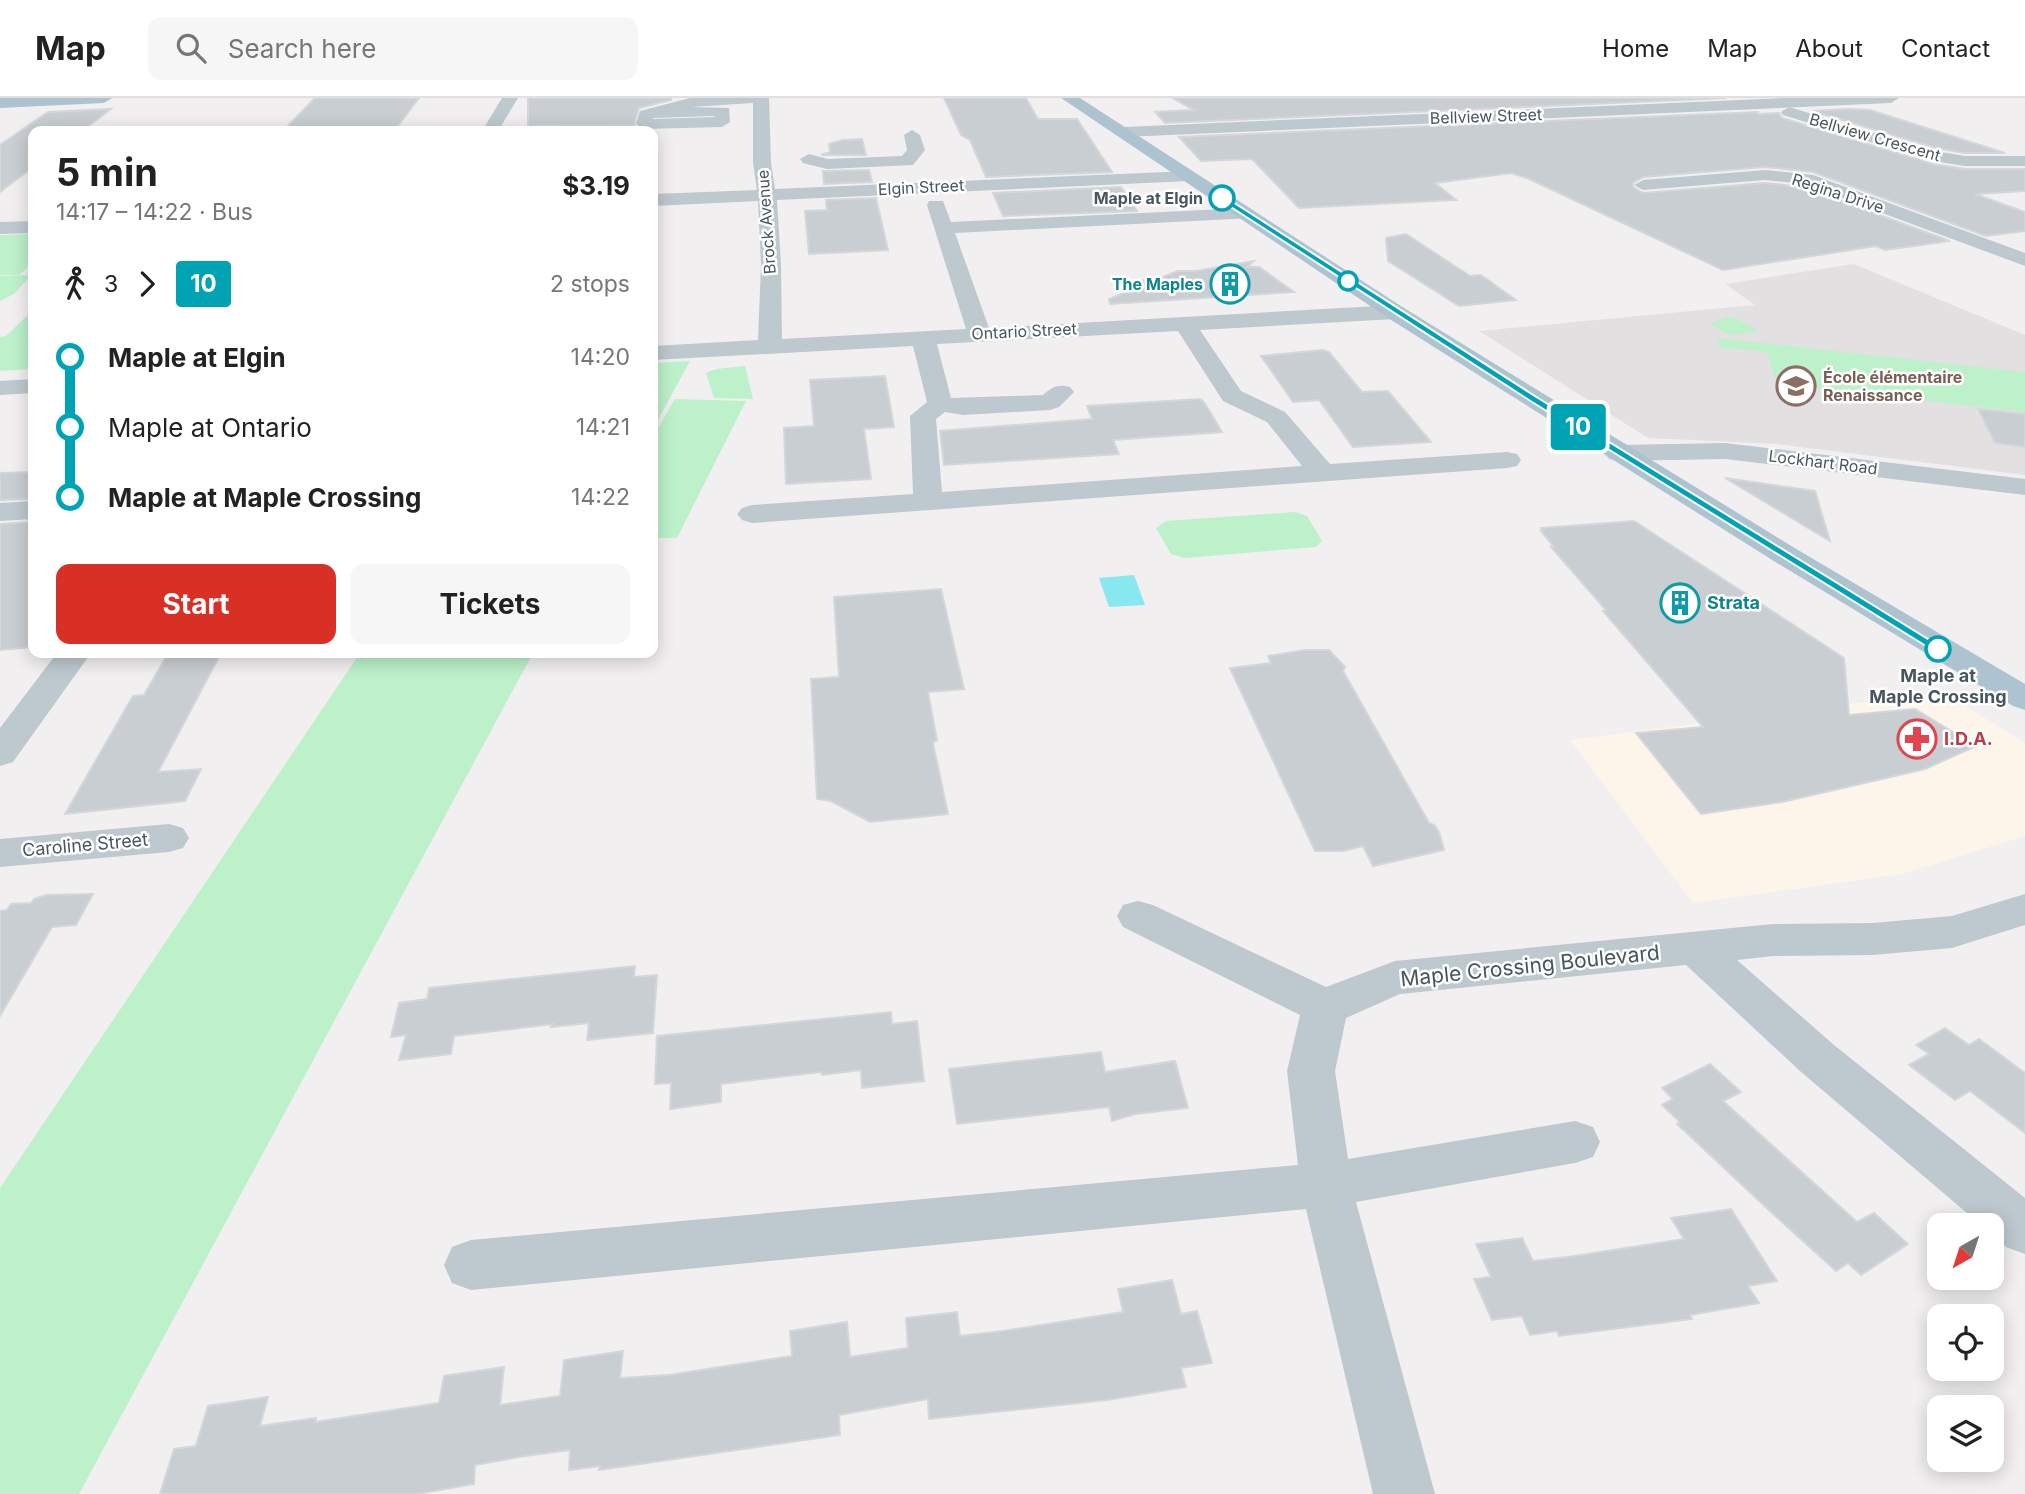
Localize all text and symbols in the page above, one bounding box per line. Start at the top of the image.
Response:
search box [148,17,638,80]
text: Map [35,28,106,68]
icon: search [172,29,210,67]
text: Search here [228,33,376,64]
text: Home [1602,34,1669,63]
text: Map [1707,34,1757,63]
text: About [1795,34,1863,63]
text: Contact [1901,34,1990,63]
street label: Bellview Street [1430,104,1542,128]
street label: Bellview Crescent [1807,109,1943,165]
text: 5 min [56,149,158,195]
street label: Brock Avenue [752,169,780,275]
street label: Regina Drive [1789,169,1887,217]
text: $3.19 [562,170,630,201]
street label: Elgin Street [877,175,965,199]
marker: Maple at Elgin [1209,185,1235,211]
place label: Maple at Elgin [1094,188,1203,208]
text: 14:17 – 14:22 · Bus [56,198,253,226]
building icon: The Maples [1209,263,1251,305]
icon: walk [56,265,94,303]
icon: forward [128,265,166,303]
text: 10 [190,269,217,298]
text: 3 [104,270,118,298]
text: 2 stops [550,270,630,298]
unlabelled marker [1338,271,1358,291]
place label: The Maples [1112,274,1203,294]
street label: Ontario Street [971,318,1077,344]
text: Maple at Elgin [108,342,286,373]
text: 14:20 [571,343,630,371]
school or university icon: École élémentaire Renaissance [1775,365,1817,407]
place label: École élémentaire Renaissance [1823,367,1962,405]
line badge: 10 [1546,404,1610,450]
text: Maple at Ontario [108,412,312,443]
text: 10 [1565,412,1591,441]
text: 14:21 [576,413,630,441]
street label: Lockhart Road [1767,445,1879,479]
text: Maple at Maple Crossing [108,482,422,513]
text: 14:22 [571,483,630,511]
button: Start [56,564,336,644]
button: Tickets [350,564,630,644]
building icon: Strata [1659,582,1701,624]
place label: Strata [1707,592,1760,613]
marker: Maple at Maple Crossing [1925,636,1951,662]
place label: Maple at Maple Crossing [1869,665,2007,707]
pharmacy icon: I.D.A. [1896,718,1938,760]
place label: I.D.A. [1944,728,1993,749]
street label: Caroline Street [21,829,149,860]
street label: Maple Crossing Boulevard [1399,939,1661,992]
north arrow [1927,1213,2004,1290]
map controls [1927,1213,2004,1472]
button: locate [1927,1304,2004,1381]
button: layers [1927,1395,2004,1472]

